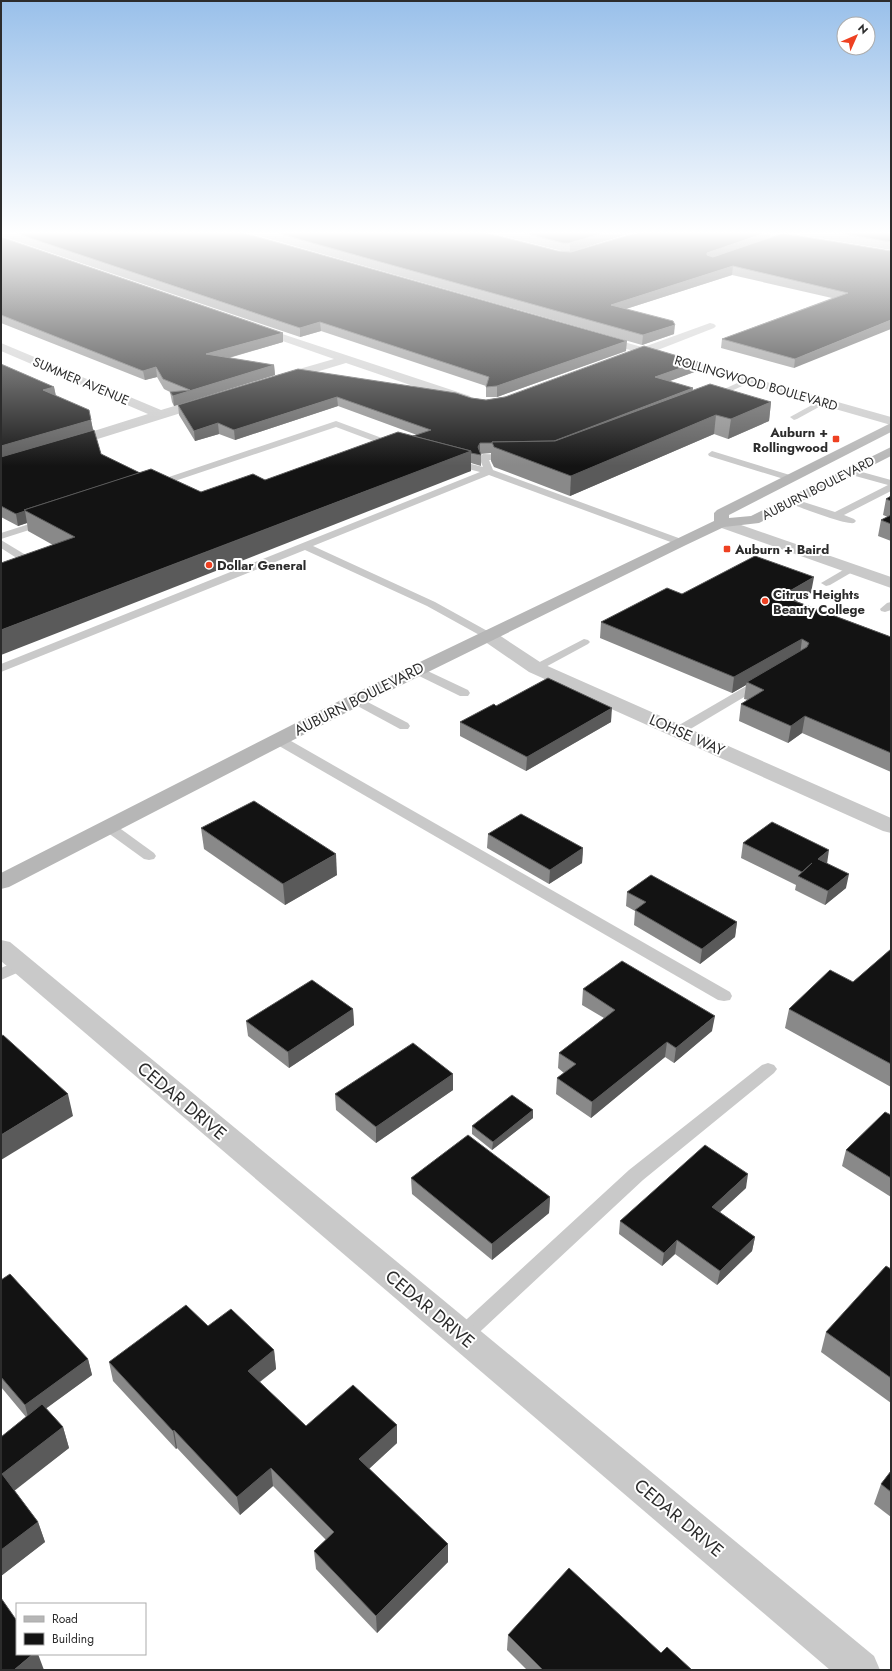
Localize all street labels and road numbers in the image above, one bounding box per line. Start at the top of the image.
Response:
street label: ROLLINGWOOD BOULEVARD [672,351,840,415]
street label: SUMMER AVENUE [30,352,132,410]
street label: AUBURN BOULEVARD [758,451,878,525]
street label: AUBURN BOULEVARD [290,657,428,741]
street label: LOHSE WAY [646,709,729,762]
street label: CEDAR DRIVE [132,1056,232,1146]
street label: CEDAR DRIVE [380,1264,480,1354]
street label: CEDAR DRIVE [629,1473,729,1563]

